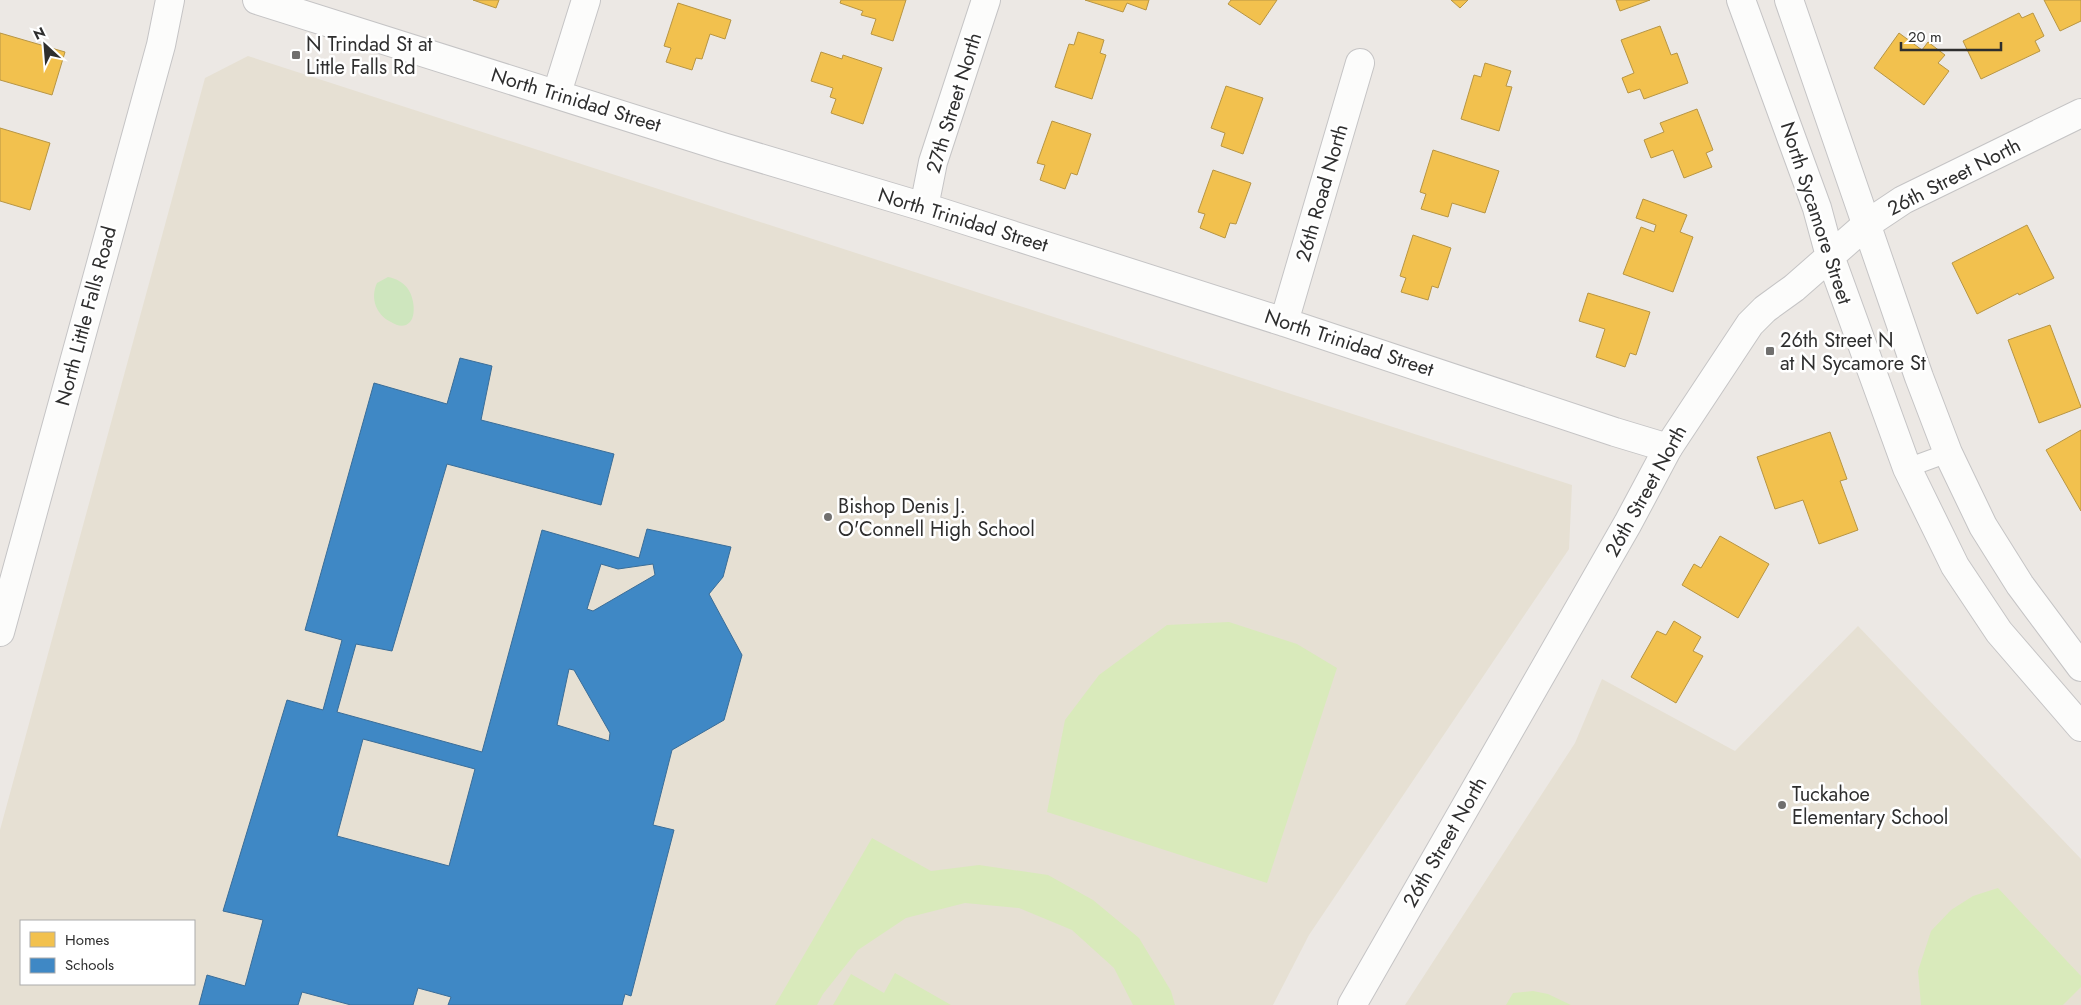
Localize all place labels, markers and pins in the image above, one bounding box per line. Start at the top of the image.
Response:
place label: N Trindad St at Little Falls Rd [306,30,433,82]
marker: N Trindad St at Little Falls Rd [290,49,302,61]
place label: 26th Street N at N Sycamore St [1780,326,1926,378]
marker: 26th Street N at N Sycamore St [1764,345,1776,357]
place label: Bishop Denis J. O'Connell High School [838,492,1035,544]
marker: Bishop Denis J. O'Connell High School [822,511,834,523]
place label: Tuckahoe Elementary School [1792,780,1948,832]
marker: Tuckahoe Elementary School [1776,799,1788,811]

